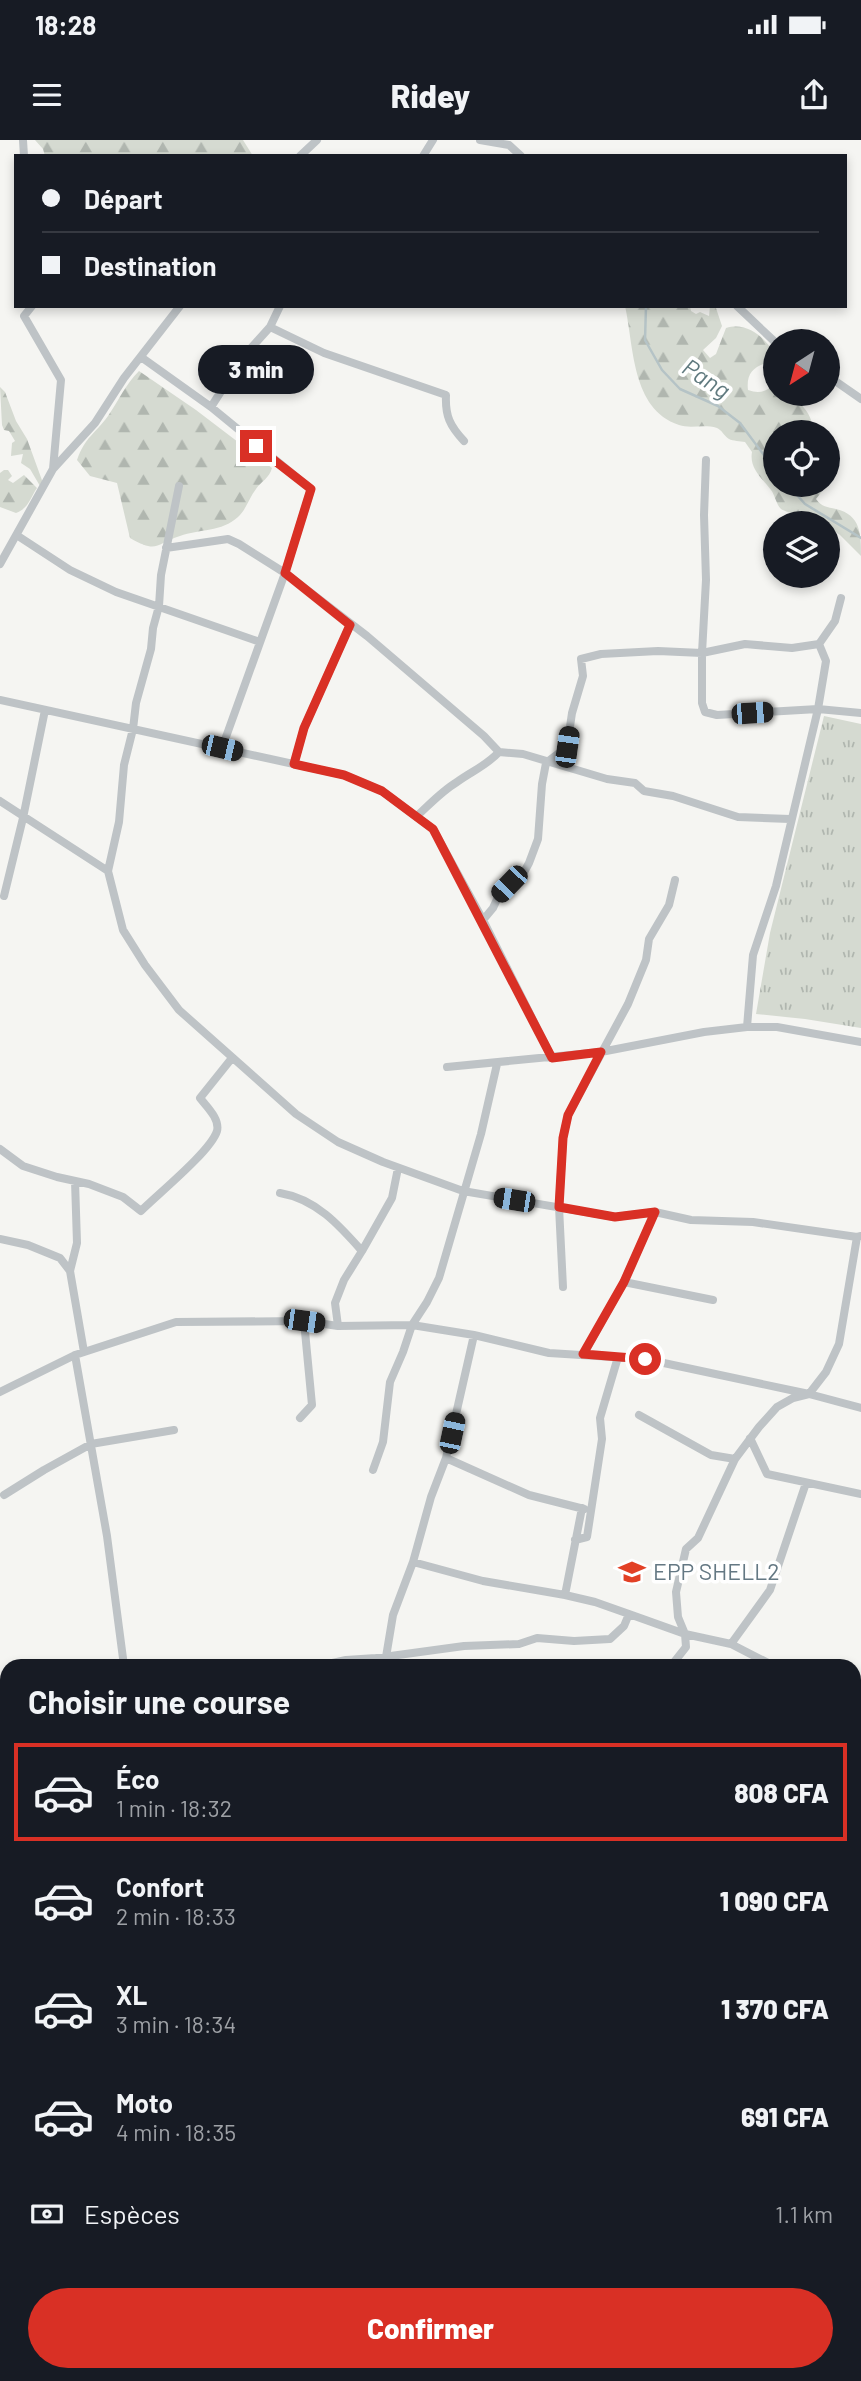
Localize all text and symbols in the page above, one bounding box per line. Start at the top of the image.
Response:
text: 18:28 [35,9,96,40]
icon: menu [28,76,66,114]
text: Ridey [391,76,470,114]
icon: share [795,76,833,114]
text: Départ [84,183,163,214]
text: Destination [84,250,217,281]
north arrow [763,329,840,406]
map controls [763,329,840,588]
callout: 3 min [198,344,314,394]
water label: Pang [677,352,736,404]
text: 3 min [228,355,284,383]
button: locate [763,420,840,497]
route end [240,430,272,462]
button: layers [763,511,840,588]
car [731,701,774,725]
car [554,725,581,769]
car [200,733,245,763]
car [487,862,532,906]
car [492,1186,537,1214]
car [282,1308,327,1334]
route start [629,1343,661,1375]
car [438,1410,467,1456]
school or university icon: EPP SHELL2 [617,1557,647,1587]
place label: EPP SHELL2 [653,1557,780,1585]
text: Choisir une course [28,1682,290,1720]
icon: car [32,1761,95,1824]
text: Éco [116,1763,159,1794]
text: 808 CFA [734,1777,829,1808]
text: 1 min · 18:32 [116,1794,232,1822]
icon: car [32,1869,95,1932]
text: Confort [116,1871,204,1902]
text: 1 090 CFA [720,1885,829,1916]
text: 2 min · 18:33 [116,1902,236,1930]
icon: car [32,1977,95,2040]
text: XL [116,1979,147,2010]
text: 1 370 CFA [721,1993,829,2024]
text: 3 min · 18:34 [116,2010,236,2038]
icon: car [32,2085,95,2148]
text: Moto [116,2087,173,2118]
text: 691 CFA [741,2101,829,2132]
text: 4 min · 18:35 [116,2118,236,2146]
icon: cash [28,2195,66,2233]
text: Espèces [84,2198,180,2229]
text: 1.1 km [775,2200,833,2228]
button: Confirmer [28,2288,833,2368]

